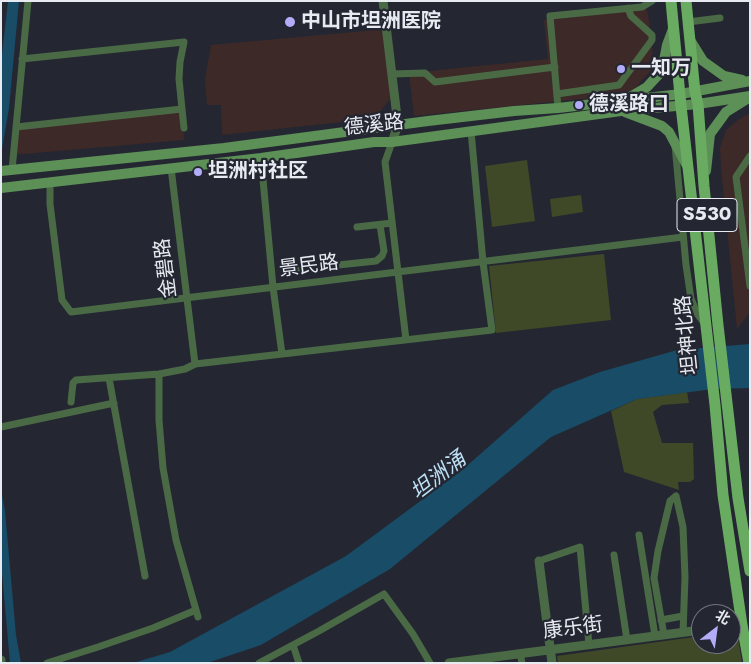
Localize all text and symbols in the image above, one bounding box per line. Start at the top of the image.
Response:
place label: 中山市坦洲医院 [301,10,441,34]
marker: 中山市坦洲医院 [283,15,297,29]
place label: 一知万 [631,57,691,81]
marker: 一知万 [615,63,627,75]
place label: 德溪路口 [589,93,669,117]
marker: 德溪路口 [573,99,585,111]
street label: 德溪路 [343,111,405,141]
place label: 坦洲村社区 [208,160,308,184]
marker: 坦洲村社区 [192,166,204,178]
road number: S530 [677,198,737,232]
street label: 金碧路 [151,237,183,299]
street label: 景民路 [278,251,340,283]
street label: 坦神北路 [672,294,704,376]
water label: 坦洲涌 [406,448,472,506]
north arrow [691,604,741,654]
text: 北 [712,605,734,629]
street label: 康乐街 [542,613,604,645]

